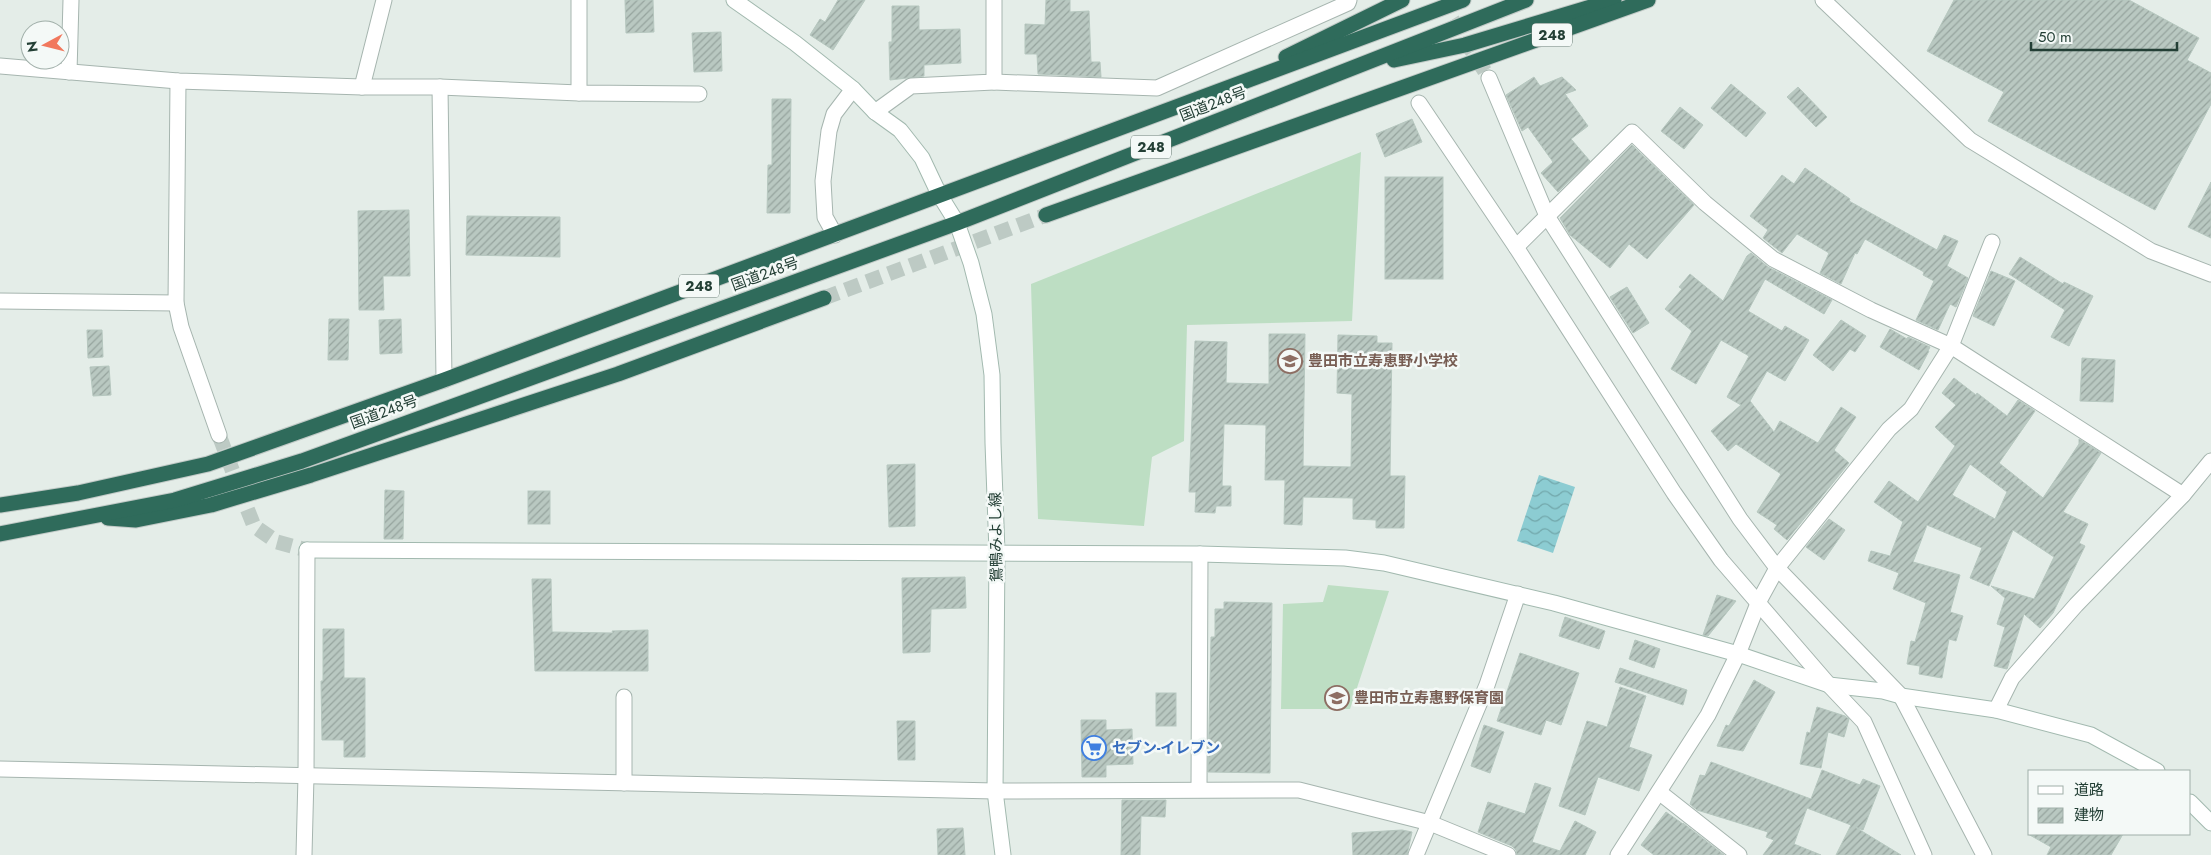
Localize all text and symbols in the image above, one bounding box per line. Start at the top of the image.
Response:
north arrow [20,20,70,70]
scale bar [2031,20,2177,52]
road number: 248 [1532,24,1572,46]
text: 50 m [2038,26,2072,48]
text: N [21,40,43,53]
street label: 国道248号 [1176,81,1250,127]
road number: 248 [1131,136,1171,158]
street label: 国道248号 [728,252,802,296]
road number: 248 [679,274,719,298]
school or university icon: 豊田市立寿恵野小学校 [1277,348,1303,374]
place label: 豊田市立寿恵野小学校 [1308,350,1458,372]
street label: 国道248号 [347,390,421,434]
street label: 鴛鴨みよし線 [984,492,1008,582]
school or university icon: 豊田市立寿惠野保育園 [1324,685,1350,711]
place label: 豊田市立寿惠野保育園 [1354,687,1504,709]
supermarket icon: セブン-イレブン [1081,735,1107,761]
place label: セブン-イレブン [1112,737,1220,759]
legend [2028,770,2191,835]
text: 道路 [2074,779,2104,801]
text: 建物 [2074,804,2104,826]

